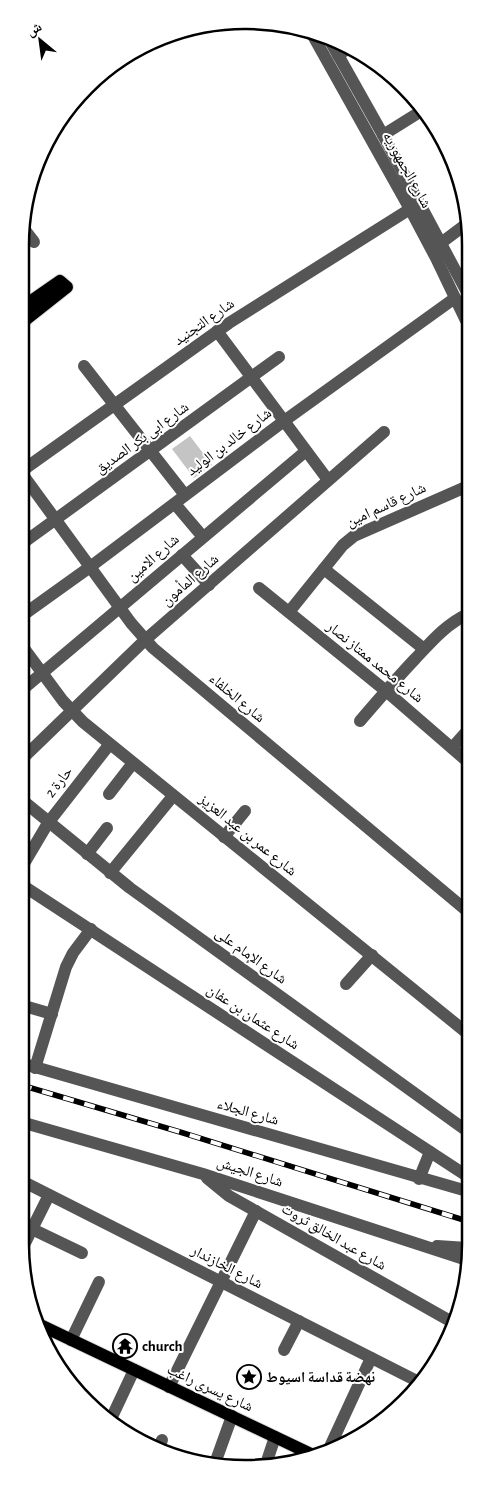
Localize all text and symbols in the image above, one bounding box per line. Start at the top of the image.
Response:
north arrow [15,15,65,65]
text: ش [24,20,45,40]
street label: شارع الجمهوريه [378,129,434,212]
street label: شارع التجنيد [171,296,238,350]
street label: شارع ابى بكر الصديق [93,399,193,478]
street label: شارع خالد بن الوليد [184,405,276,480]
street label: شارع قاسم امين [344,480,429,532]
street label: شارع الامين [124,531,183,586]
street label: شارع المأمون [157,550,223,610]
street label: شارع محمد ممتاز نصار [322,618,426,707]
street label: شارع الخلفاء [205,671,268,727]
street label: حارة 2 [42,763,77,801]
street label: شارع عمر بن عبد العزيز [194,791,300,880]
street label: شارع الإمام على [211,925,290,989]
street label: شارع عثمان بن عفان [203,982,302,1054]
street label: شارع الجلاء [215,1096,281,1130]
street label: شارع الجيش [215,1154,285,1192]
street label: شارع عبد الخالق ثروت [278,1201,389,1275]
street label: شارع الخازندار [187,1242,265,1293]
temple icon: church [112,1333,138,1359]
place label: church [142,1339,182,1354]
street label: شارع يسرى راغب [164,1362,255,1416]
place icon: نهضة قداسة اسيوط [236,1364,262,1390]
place label: نهضة قداسة اسيوط [266,1370,375,1386]

